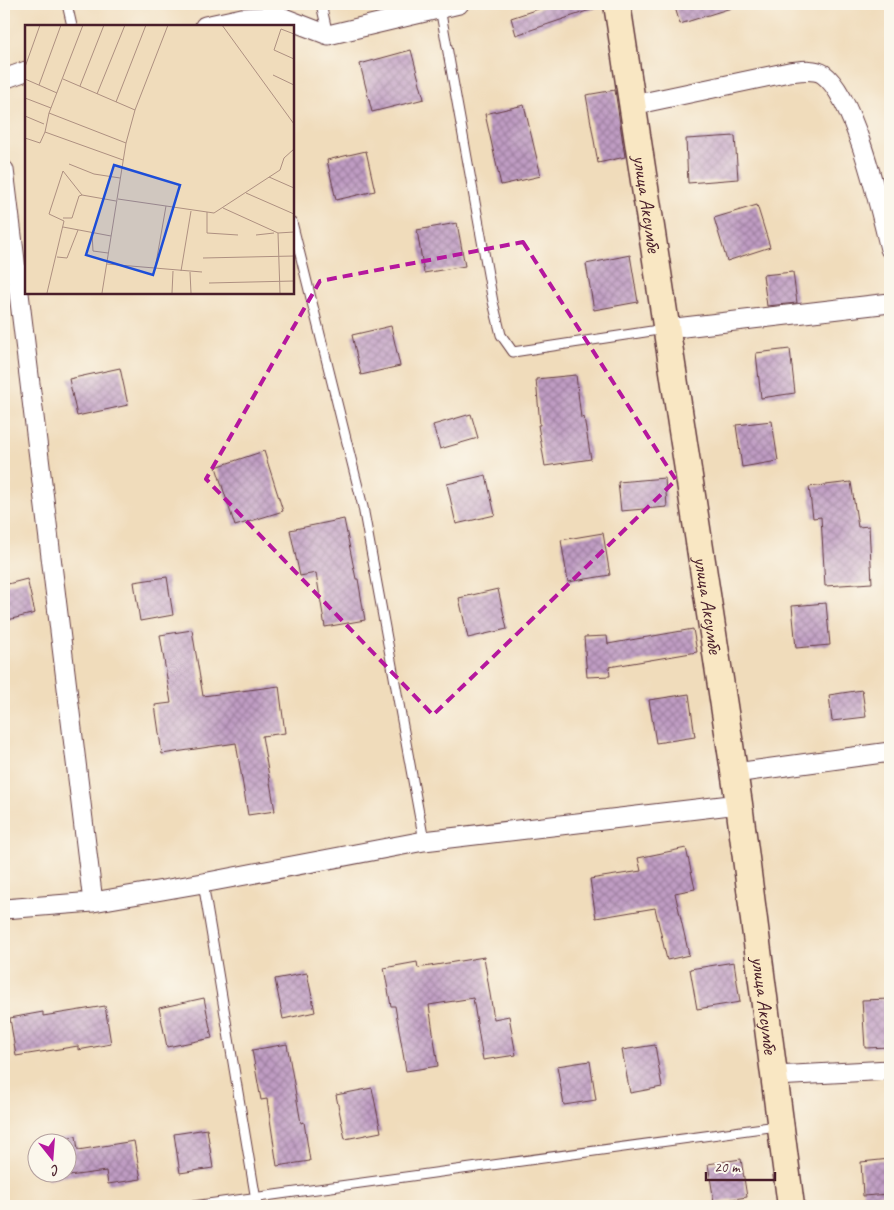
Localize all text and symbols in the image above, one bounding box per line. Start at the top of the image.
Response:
inset map [25,25,294,294]
street label: улица Аксумбе [627,153,667,256]
street label: улица Аксумбе [688,554,728,657]
street label: улица Аксумбе [746,954,783,1057]
north arrow [28,1132,78,1182]
scale bar [706,1150,775,1182]
text: 20 m [714,1158,741,1177]
text: С [48,1161,61,1180]

